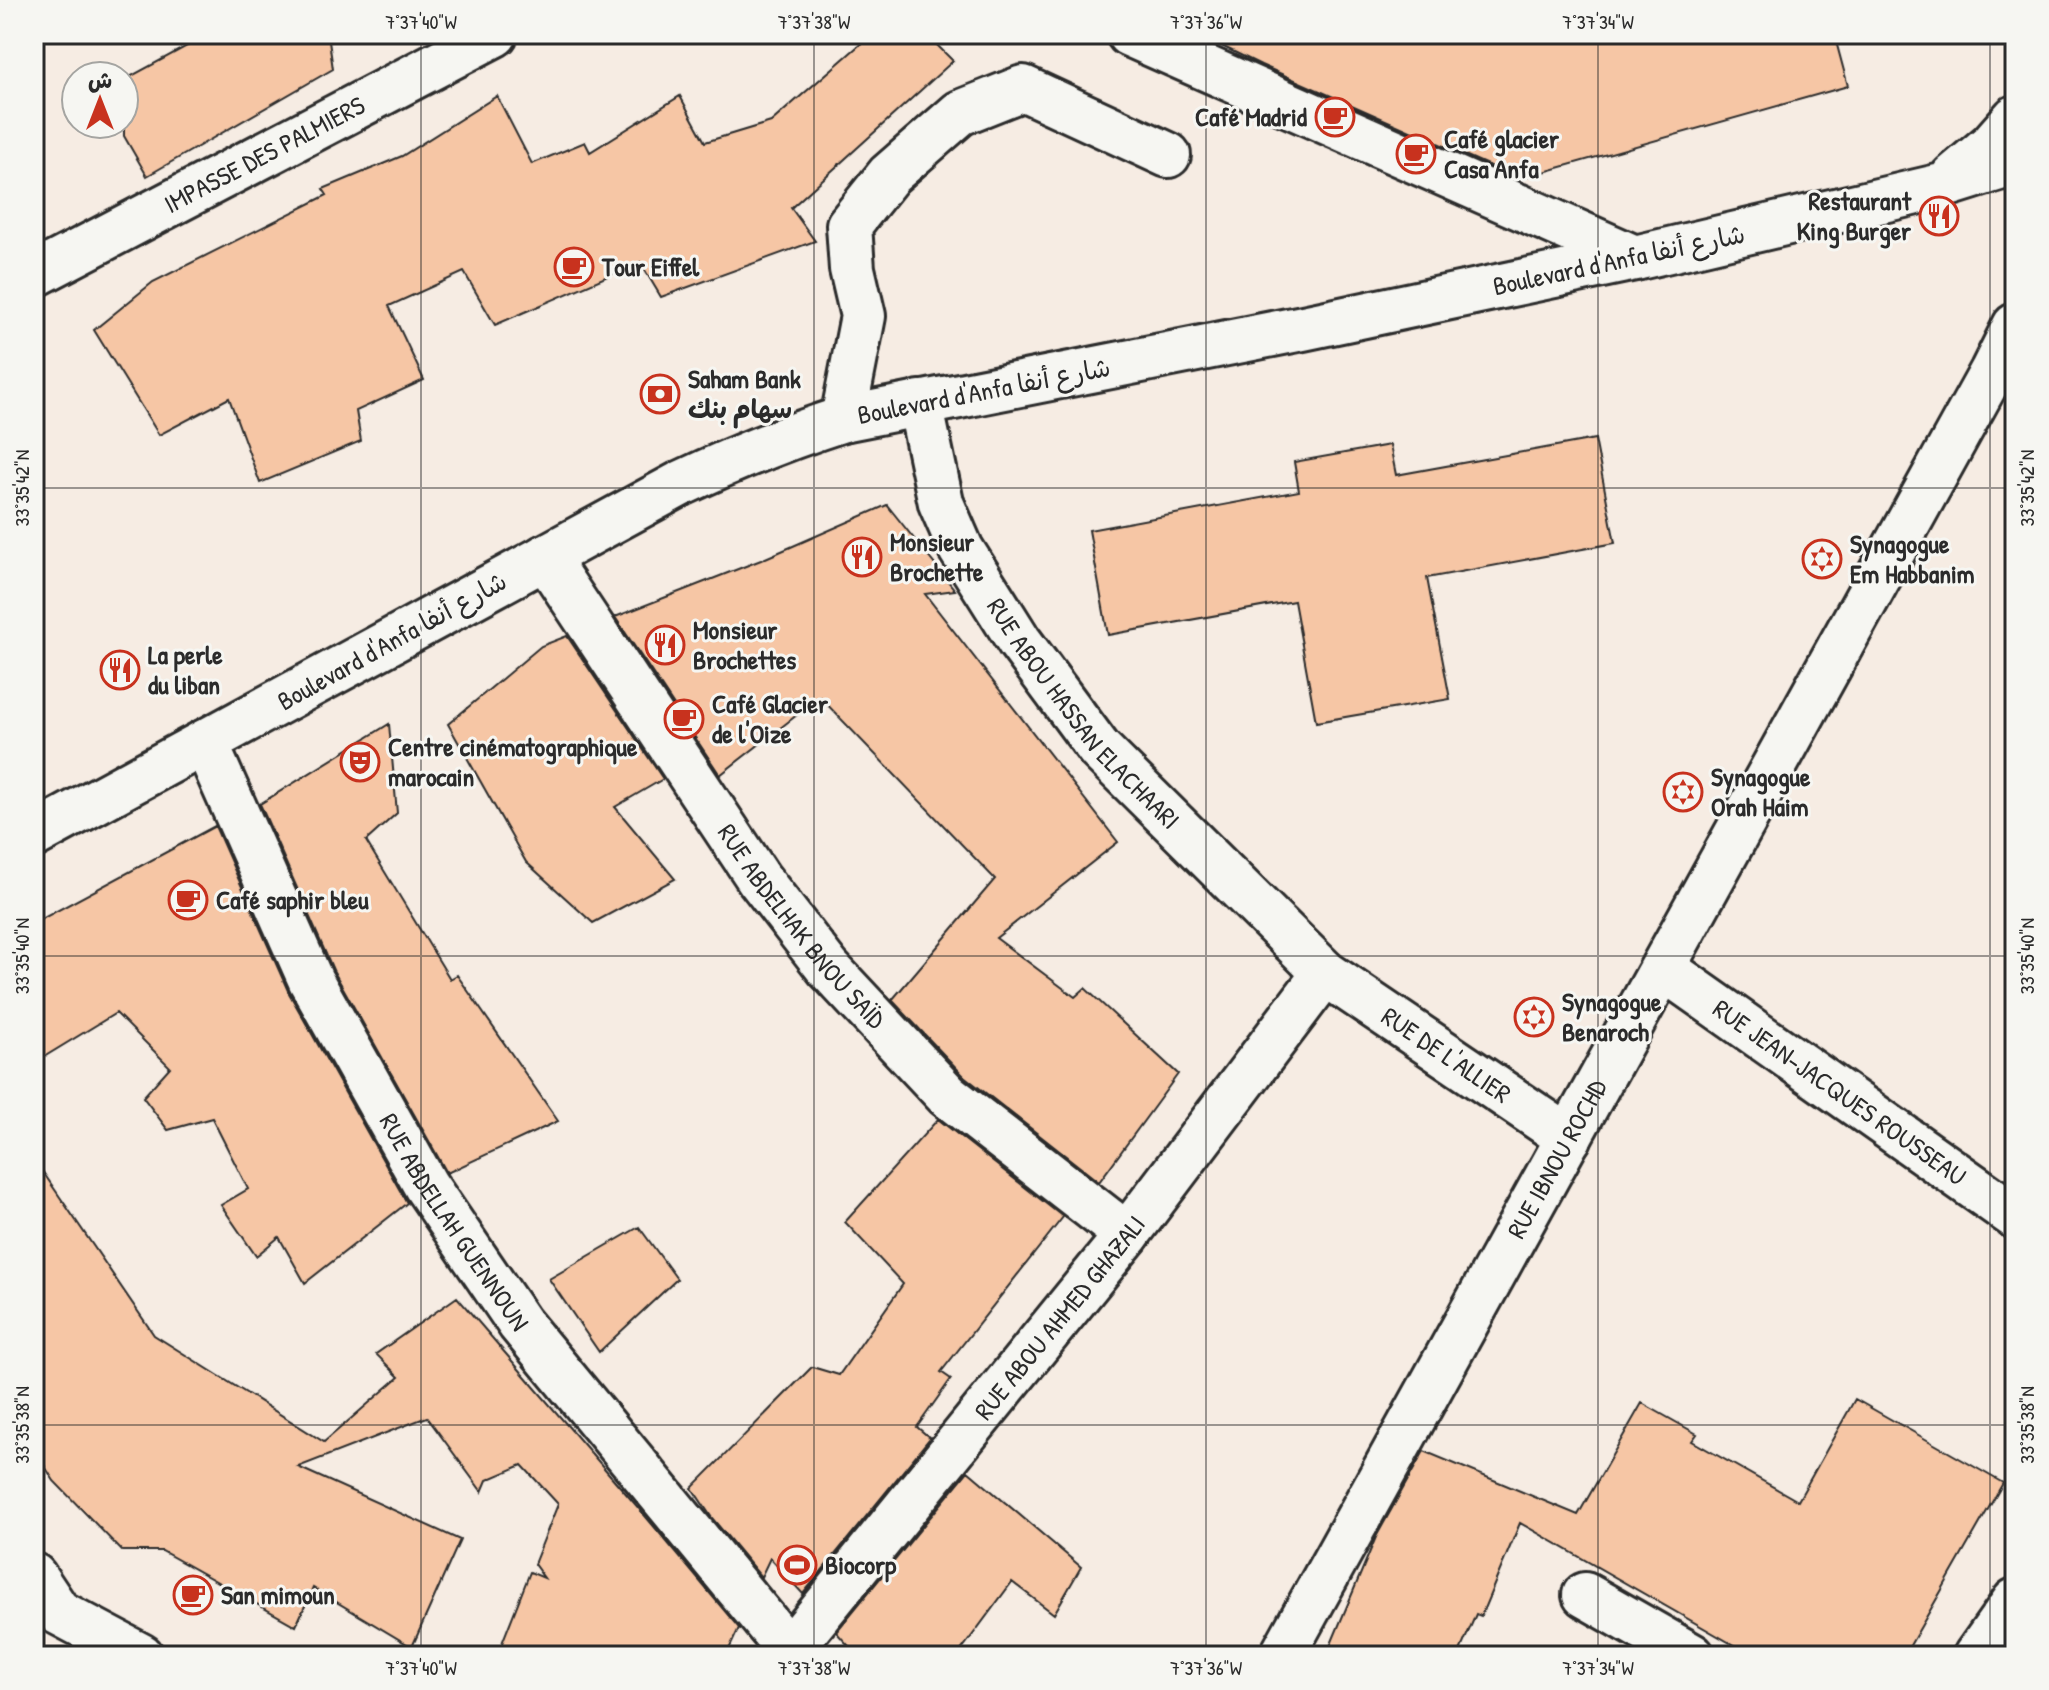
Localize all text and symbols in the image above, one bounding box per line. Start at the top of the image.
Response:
text: 7°37'40"W [385,8,457,35]
text: 7°37'38"W [778,8,851,35]
text: 7°37'36"W [1170,8,1243,35]
text: 7°37'34"W [1562,8,1634,35]
north arrow [60,60,140,140]
text: ش [88,65,112,95]
street label: IMPASSE DES PALMIERS [158,87,371,221]
cafe icon: Café Madrid [1314,96,1356,138]
place label: Café Madrid [1195,99,1308,134]
place label: Café glacier Casa Anfa [1444,121,1560,186]
cafe icon: Café glacier Casa Anfa [1395,133,1437,175]
place label: Restaurant King Burger [1797,183,1912,249]
restaurant icon: Restaurant King Burger [1918,195,1960,237]
street label: Boulevard d'Anfa شارع أنفا [1490,216,1748,304]
cafe icon: Tour Eiffel [553,246,595,288]
place label: Tour Eiffel [601,249,700,284]
street label: Boulevard d'Anfa شارع أنفا [854,349,1114,433]
place label: Saham Bank سهام بنك [688,361,801,429]
bank icon: Saham Bank سهام بنك [639,373,681,415]
text: 33°35'42"N [8,450,35,526]
text: 33°35'42"N [2013,450,2040,526]
place label: Monsieur Brochette [890,524,984,589]
place label: Synagogue Em Habbanim [1850,526,1975,591]
restaurant icon: Monsieur Brochette [841,536,883,578]
synagogue icon: Synagogue Em Habbanim [1801,538,1843,580]
street label: Boulevard d'Anfa شارع أنفا [271,563,513,719]
street label: RUE ABOU HASSAN ELACHAARI [979,591,1188,836]
place label: Monsieur Brochettes [693,612,796,677]
restaurant icon: Monsieur Brochettes [644,624,686,666]
place label: La perle du liban [148,637,223,702]
restaurant icon: La perle du liban [99,649,141,691]
place label: Café Glacier de l'Oize [712,686,829,751]
cafe icon: Café Glacier de l'Oize [663,698,705,740]
place label: Centre cinématographique marocain [388,729,638,794]
theatre icon: Centre cinématographique marocain [339,741,381,783]
place label: Synagogue Orah Haim [1711,759,1811,824]
synagogue icon: Synagogue Orah Haim [1662,771,1704,813]
street label: RUE ABDELHAK BNOU SAÏD [710,817,894,1036]
cafe icon: Café saphir bleu [167,879,209,921]
place label: Café saphir bleu [216,882,369,918]
text: 33°35'40"N [8,918,35,994]
text: 33°35'40"N [2013,918,2040,994]
place label: Synagogue Benaroch [1562,984,1662,1049]
street label: RUE JEAN-JACQUES ROUSSEAU [1706,991,1973,1193]
synagogue icon: Synagogue Benaroch [1513,996,1555,1038]
street label: RUE DE L'ALLIER [1375,998,1518,1111]
street label: RUE IBNOU ROCHD [1498,1072,1615,1244]
street label: RUE ABDELLAH GUENNOUN [372,1107,537,1337]
street label: RUE ABOU AHMED GHAZALI [966,1208,1153,1427]
text: 33°35'38"N [8,1386,35,1464]
text: 33°35'38"N [2013,1386,2040,1464]
sports icon: Biocorp [776,1544,818,1586]
place label: Biocorp [825,1547,897,1583]
cafe icon: San mimoun [172,1574,214,1616]
place label: San mimoun [221,1577,335,1612]
text: 7°37'40"W [385,1654,457,1681]
text: 7°37'38"W [778,1654,851,1681]
text: 7°37'36"W [1170,1654,1243,1681]
text: 7°37'34"W [1562,1654,1634,1681]

